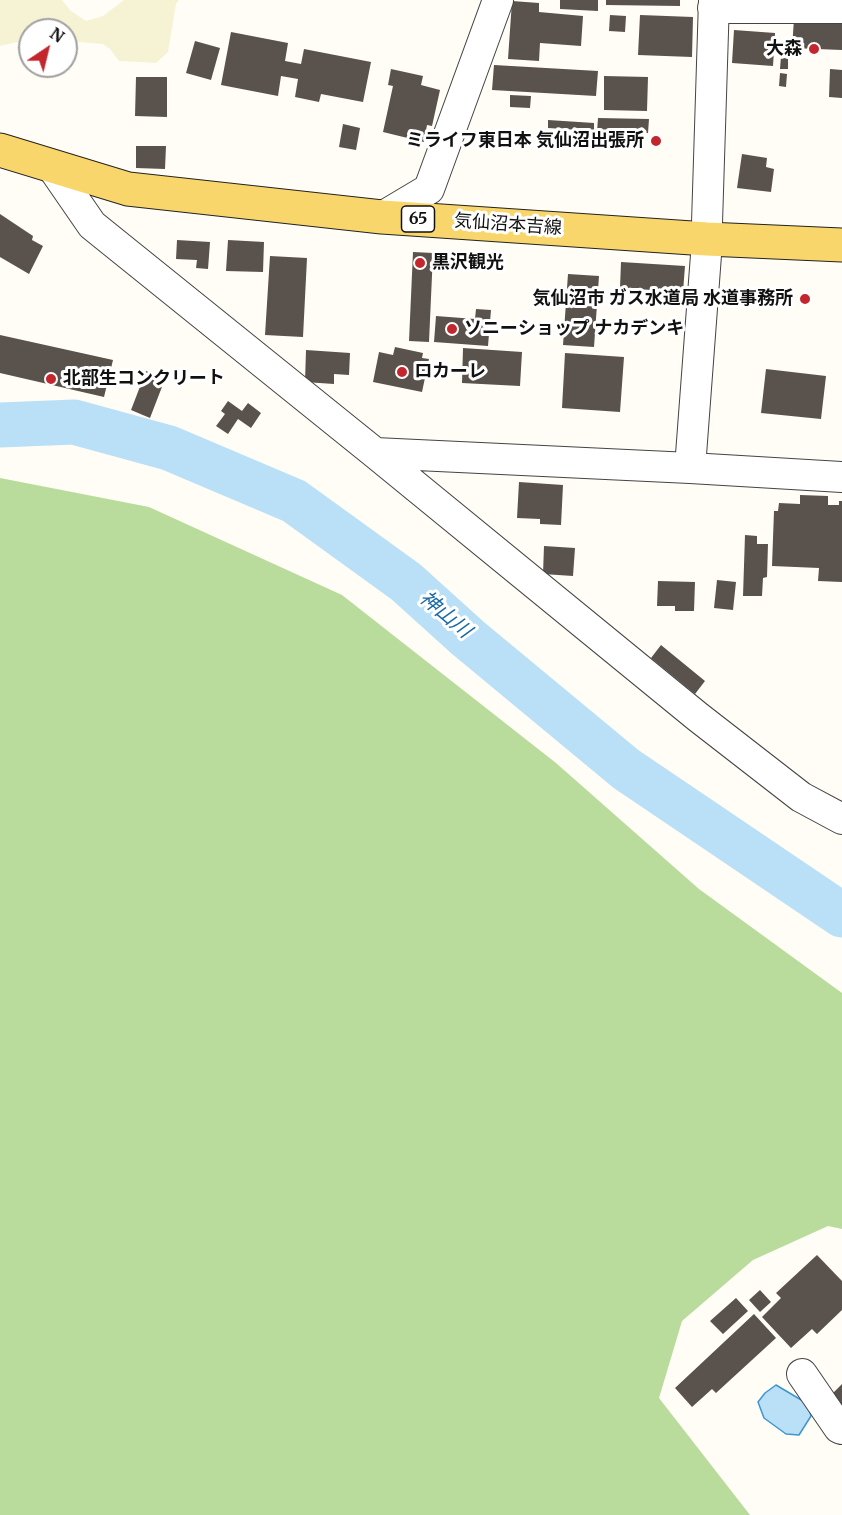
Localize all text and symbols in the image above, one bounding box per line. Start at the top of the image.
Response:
north arrow [18,18,78,78]
text: N [46,23,68,47]
place label: 大森 [766,38,802,60]
marker: 大森 [807,42,821,56]
place label: ミライフ東日本 気仙沼出張所 [406,130,644,152]
marker: ミライフ東日本 気仙沼出張所 [649,134,663,148]
road number: 65 [402,206,434,232]
street label: 気仙沼本吉線 [453,210,563,240]
place label: 黒沢観光 [432,252,504,274]
marker: 黒沢観光 [413,256,427,270]
place label: 気仙沼市 ガス水道局 水道事務所 [532,288,793,310]
marker: 気仙沼市 ガス水道局 水道事務所 [798,292,812,306]
place label: ソニーショップ ナカデンキ [464,318,684,340]
marker: ソニーショップ ナカデンキ [445,322,459,336]
place label: ロカーレ [414,361,486,383]
marker: ロカーレ [395,365,409,379]
place label: 北部生コンクリート [63,368,225,390]
marker: 北部生コンクリート [44,372,58,386]
water label: 神山川 [414,587,476,643]

